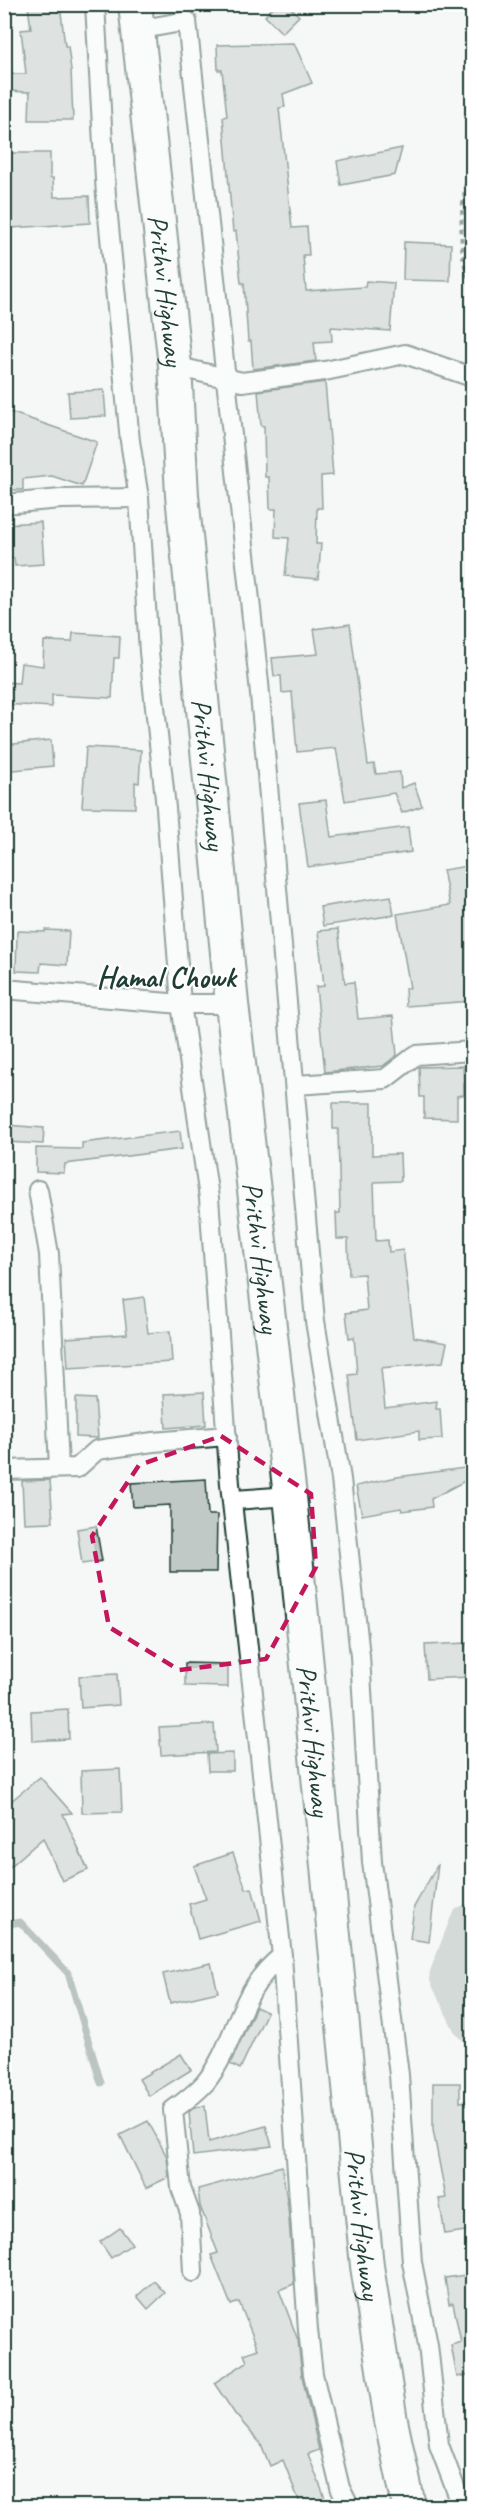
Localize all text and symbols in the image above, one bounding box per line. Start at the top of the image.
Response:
street label: Prithvi Highway [140,213,192,370]
street label: Prithvi Highway [184,697,234,854]
district label: Hamal Chowk [97,958,238,996]
street label: Prithvi Highway [235,1180,288,1337]
street label: Prithvi Highway [289,1663,339,1820]
street label: Prithvi Highway [337,2147,389,2305]

